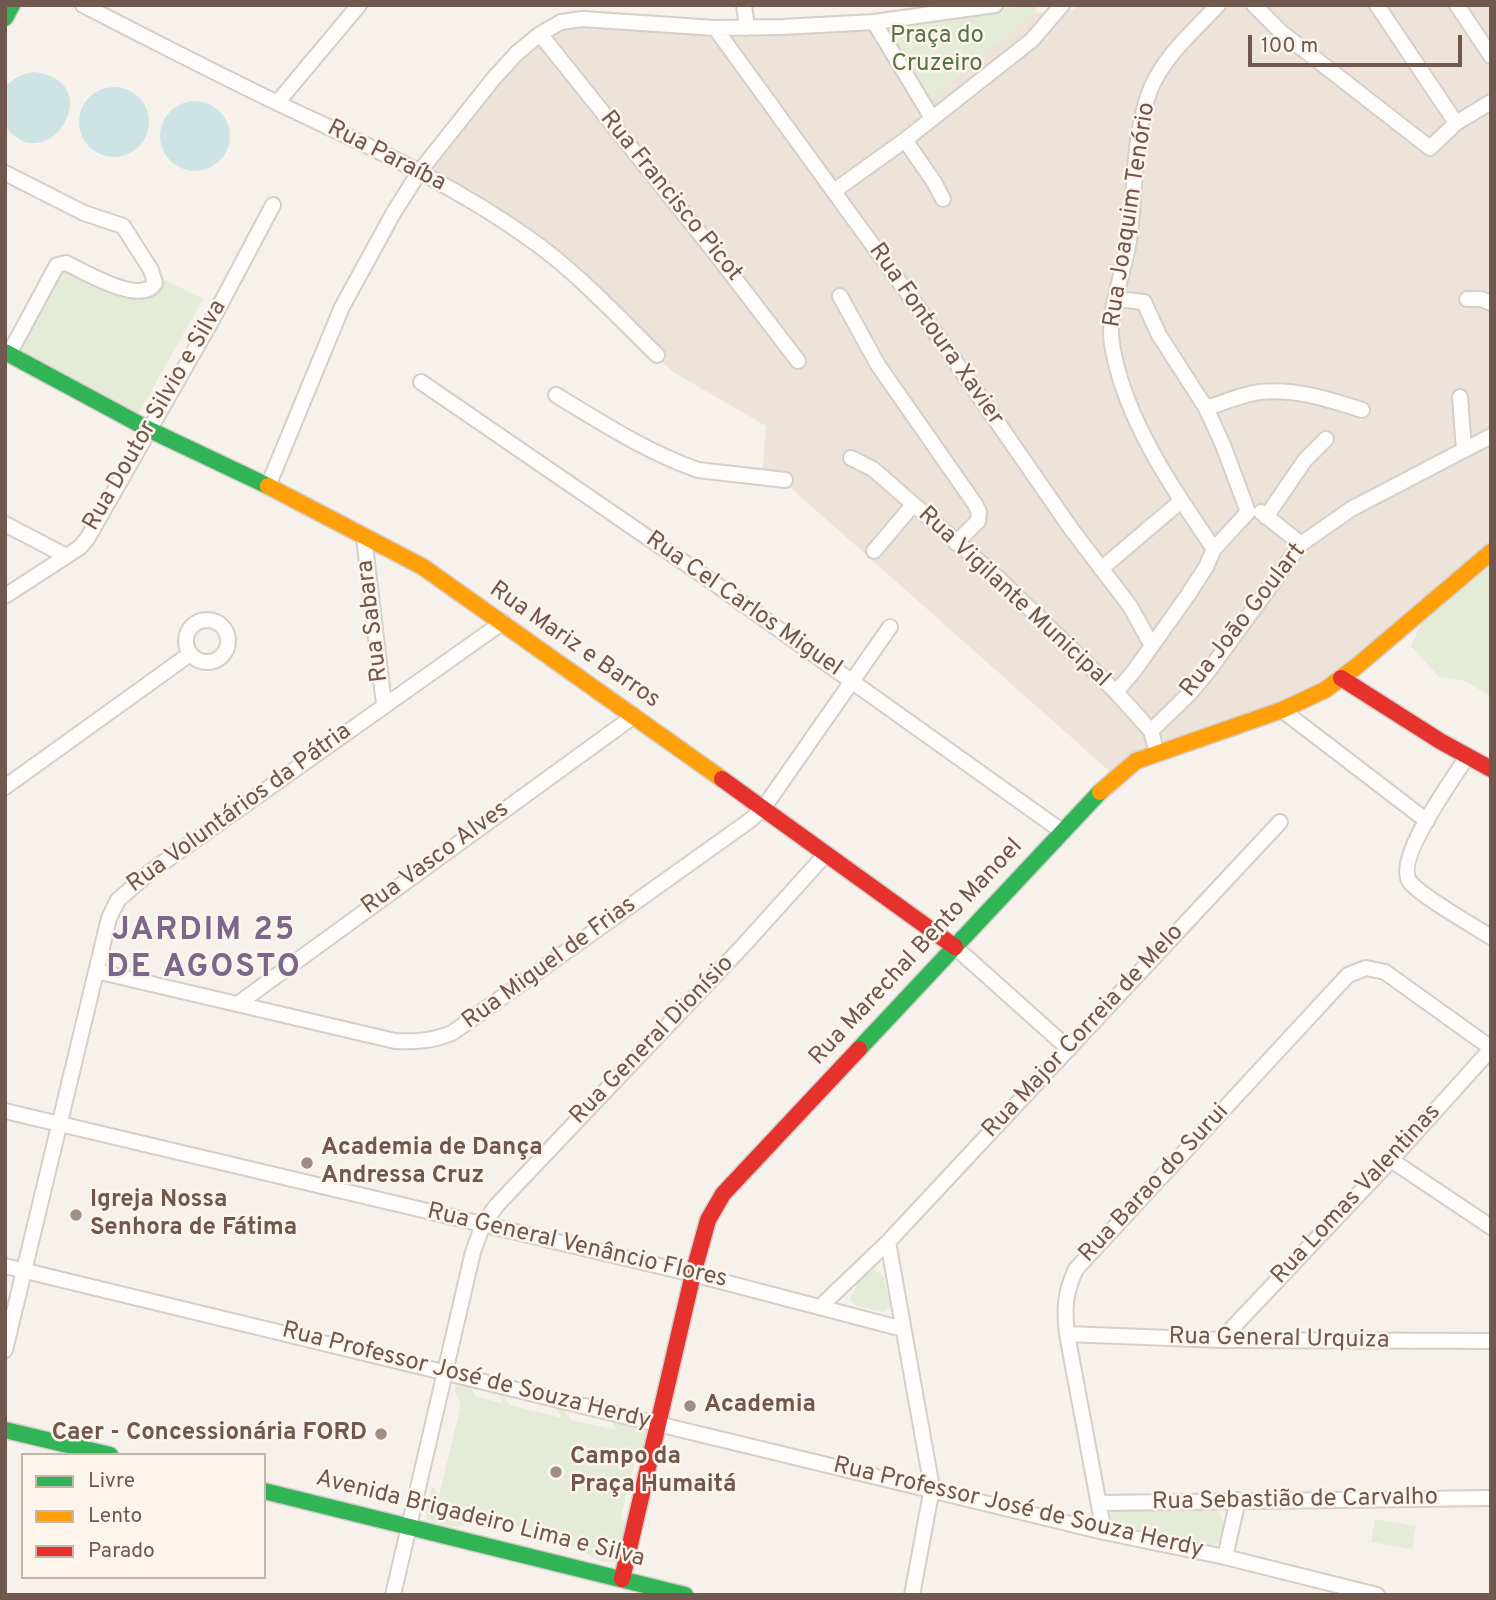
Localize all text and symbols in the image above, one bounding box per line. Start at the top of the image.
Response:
scale bar [1251,21,1464,65]
park label: Praça do Cruzeiro [890,23,984,79]
text: 100 m [1261,33,1318,60]
street label: Rua Joaquim Tenório [1099,100,1163,330]
street label: Rua Francisco Picot [592,106,748,288]
street label: Rua Paraíba [322,115,450,199]
street label: Rua Fontoura Xavier [861,238,1009,432]
street label: Rua Doutor Silvio e Silva [78,296,234,536]
street label: Rua Vigilante Municipal [911,501,1115,695]
street label: Rua Cel Carlos Miguel [639,526,847,684]
street label: Rua Joāo Goulart [1175,538,1313,704]
street label: Rua Sabara [352,558,396,684]
street label: Rua Mariz e Barros [483,576,665,716]
street label: Rua Voluntários da Pátria [122,718,358,900]
street label: Rua Vasco Alves [357,796,515,922]
street label: Rua Marechal Bento Manoel [804,834,1030,1072]
street label: Rua Miguel de Frias [458,891,642,1037]
district label: JARDIM 25 DE AGOSTO [107,914,301,989]
street label: Rua Major Correia de Melo [977,919,1191,1145]
street label: Rua General Dionísio [565,951,741,1131]
street label: Rua Barao do Surui [1074,1099,1236,1269]
street label: Rua Lomas Valentinas [1266,1099,1448,1291]
place label: Academia de Dança Andressa Cruz [321,1135,543,1191]
marker: Academia de Dança Andressa Cruz [299,1155,315,1171]
place label: Igreja Nossa Senhora de Fátima [90,1187,297,1243]
street label: Rua General Venâncio Flores [424,1198,730,1296]
marker: Igreja Nossa Senhora de Fátima [68,1207,84,1223]
street label: Rua Professor José de Souza Herdy [279,1317,653,1437]
street label: Rua General Urquiza [1168,1324,1390,1356]
place label: Academia [704,1392,816,1420]
marker: Academia [682,1398,698,1414]
place label: Caer - Concessionária FORD [52,1420,367,1448]
marker: Caer - Concessionária FORD [373,1426,389,1442]
place label: Campo da Praça Humaitá [570,1444,736,1500]
street label: Rua Professor José de Souza Herdy [830,1452,1206,1566]
legend [21,1453,266,1579]
marker: Campo da Praça Humaitá [548,1464,564,1480]
street label: Avenida Brigadeiro Lima e Silva [313,1465,647,1575]
text: Livre [88,1468,135,1495]
street label: Rua Sebastião de Carvalho [1152,1484,1438,1518]
text: Lento [88,1503,142,1530]
text: Parado [88,1538,155,1565]

